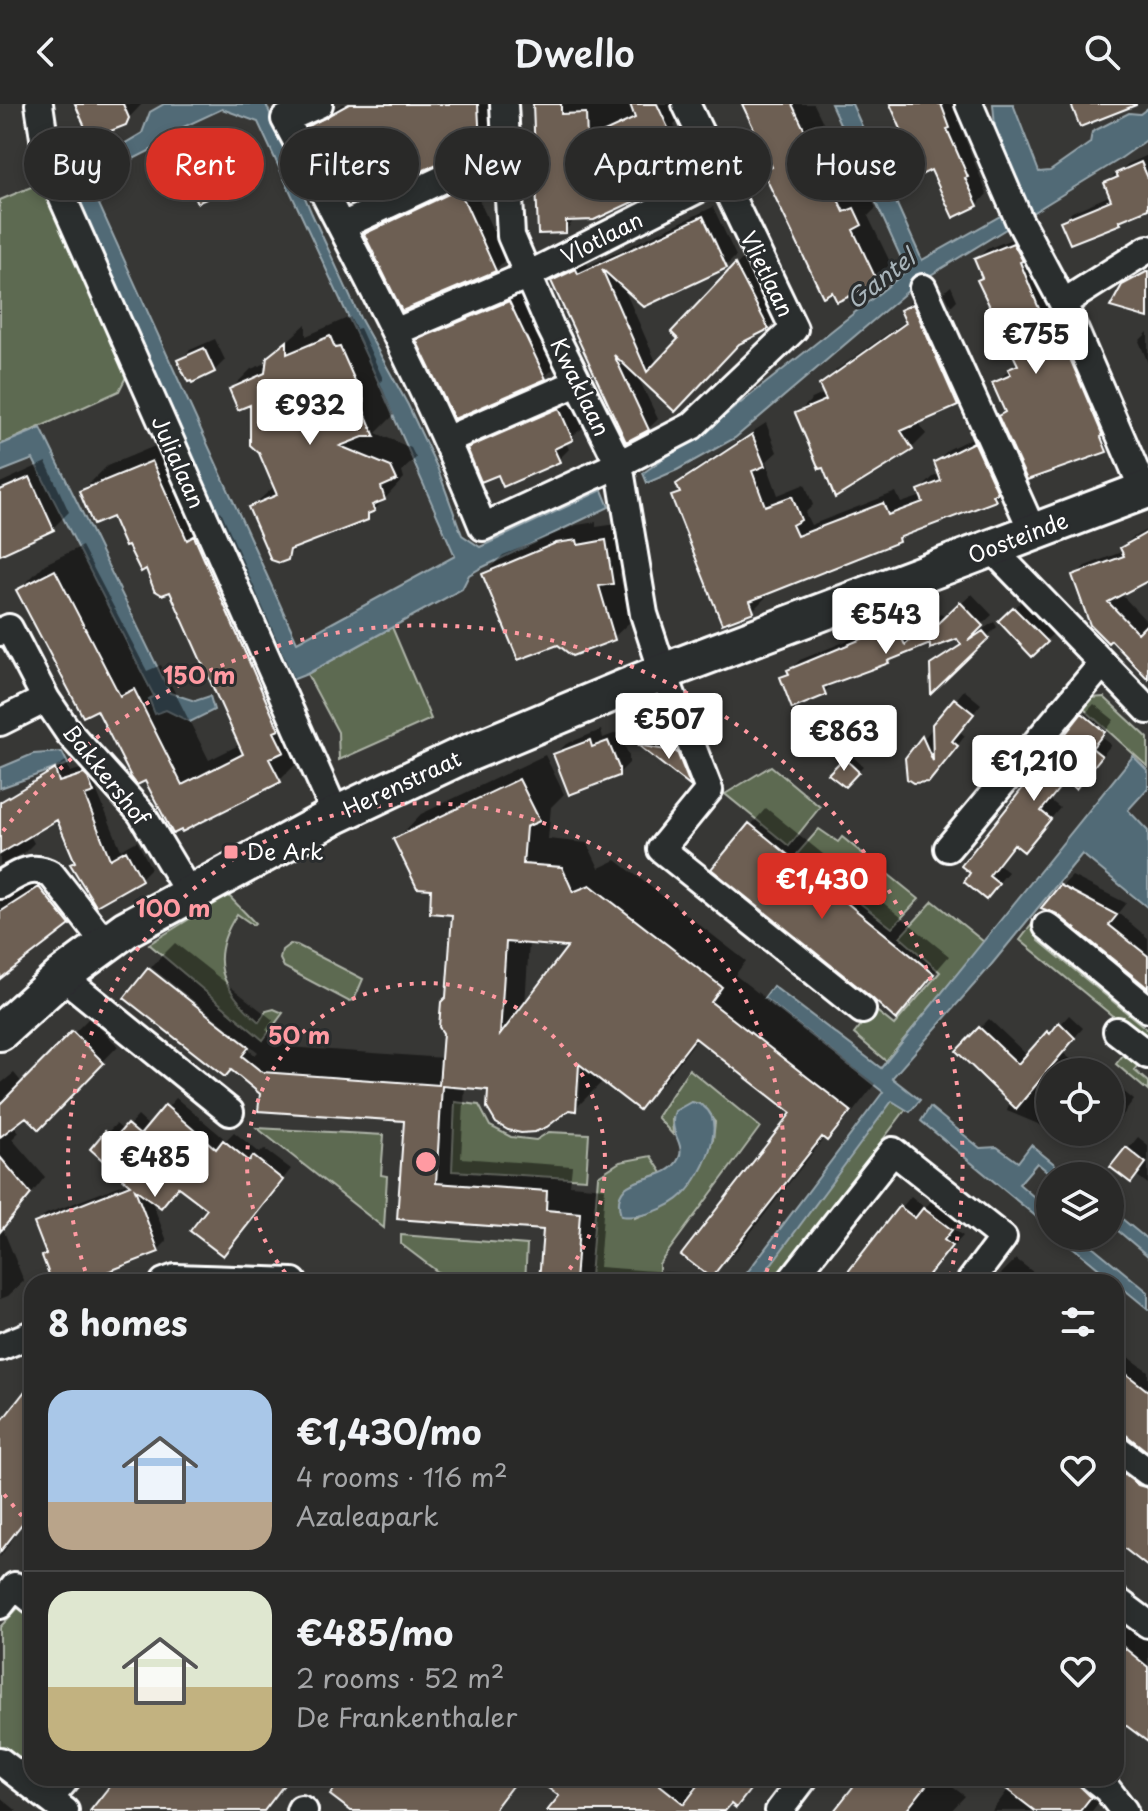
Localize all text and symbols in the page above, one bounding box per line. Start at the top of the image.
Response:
text: Dwello [513,25,635,79]
icon: back [24,30,68,74]
icon: search [1080,30,1124,74]
chip: Buy [24,128,130,200]
chip: Rent [146,128,264,200]
chip: Filters [280,128,419,200]
chip: New [435,128,549,200]
chip: Apartment [565,128,771,200]
chip: House [787,128,925,200]
street label: Vlotlaan [555,202,648,271]
street label: Vlietlaan [733,225,803,322]
water label: Gantel [838,238,925,317]
pin: €755 [989,308,1083,376]
text: €755 [1002,314,1070,353]
street label: Kwaklaan [543,332,619,441]
pin: €932 [263,379,357,447]
text: €932 [275,385,345,424]
street label: Julialaan [144,410,214,513]
street label: Oosteinde [963,502,1072,571]
pin: €543 [839,588,933,656]
text: €543 [850,594,922,633]
text: 150 m [163,656,235,692]
pin: €507 [622,693,716,761]
text: €507 [634,699,704,738]
pin: €863 [797,705,891,773]
text: €863 [809,711,879,750]
street label: Bakkershof [56,716,159,833]
pin: €1,210 [969,735,1099,803]
street label: Herenstraat [337,741,466,824]
text: €1,210 [990,741,1078,780]
place label: De Ark [247,834,323,867]
marker: De Ark [222,843,240,861]
pin: €1,430 [757,853,887,921]
text: €1,430 [775,859,869,898]
text: 100 m [136,889,210,925]
text: 50 m [268,1016,330,1052]
map controls [1036,1058,1124,1250]
button: locate [1036,1058,1124,1146]
pin: €485 [108,1131,202,1199]
text: €485 [119,1137,191,1176]
centre of rings [412,1148,440,1176]
button: layers [1036,1162,1124,1250]
text: 8 homes [48,1296,188,1348]
icon: filters [1056,1300,1100,1344]
text: €1,430/mo [296,1405,482,1457]
icon: home [112,1422,208,1518]
icon: heart [1056,1448,1100,1492]
text: 4 rooms · 116 m² [296,1457,508,1496]
text: Azaleapark [296,1496,439,1535]
text: €485/mo [296,1606,453,1658]
icon: home [112,1623,208,1719]
icon: heart [1056,1649,1100,1693]
text: 2 rooms · 52 m² [296,1658,504,1697]
text: De Frankenthaler [296,1697,517,1736]

